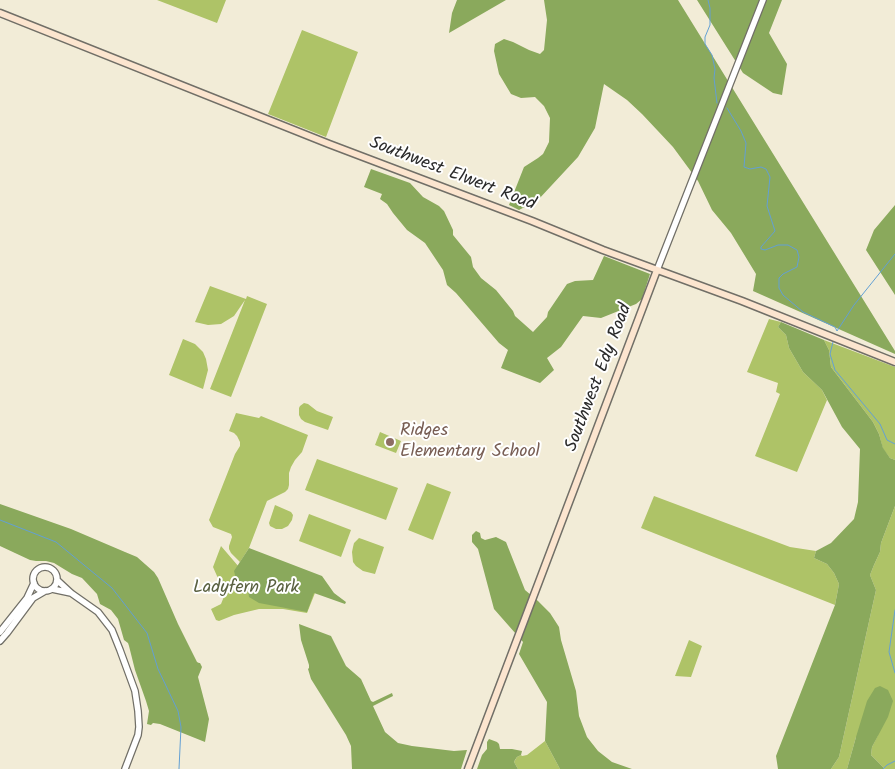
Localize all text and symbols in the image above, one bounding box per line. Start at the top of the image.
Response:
street label: Southwest Elwert Road [366,133,538,217]
street label: Southwest Edy Road [562,301,638,455]
place label: Ridges Elementary School [400,421,540,464]
marker: Ridges Elementary School [384,436,396,448]
park label: Ladyfern Park [193,578,299,600]

